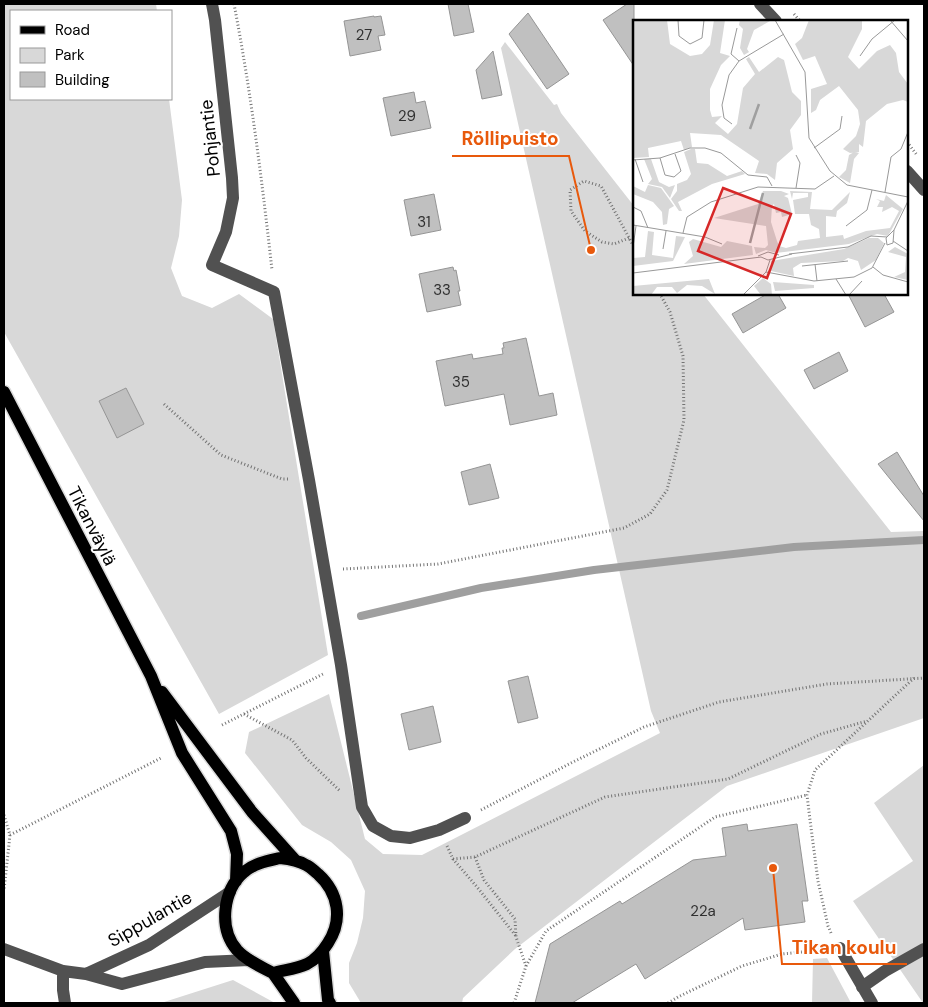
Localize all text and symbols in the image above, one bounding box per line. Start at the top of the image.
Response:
legend [10,10,172,100]
text: Road [55,20,90,40]
inset map [633,20,908,295]
house number: 27 [356,25,372,45]
text: Park [55,45,85,65]
text: Building [55,70,110,90]
street label: Pohjantie [194,98,226,178]
house number: 29 [398,106,416,126]
callout: Röllipuisto [452,122,569,156]
text: Röllipuisto [461,126,559,151]
house number: 31 [417,212,431,232]
house number: 33 [433,280,451,300]
house number: 35 [452,372,470,392]
street label: Tikanväylä [62,482,122,570]
street label: Sippulantie [104,885,196,953]
house number: 22a [690,901,716,921]
callout: Tikan koulu [782,930,907,964]
text: Tikan koulu [792,935,896,960]

